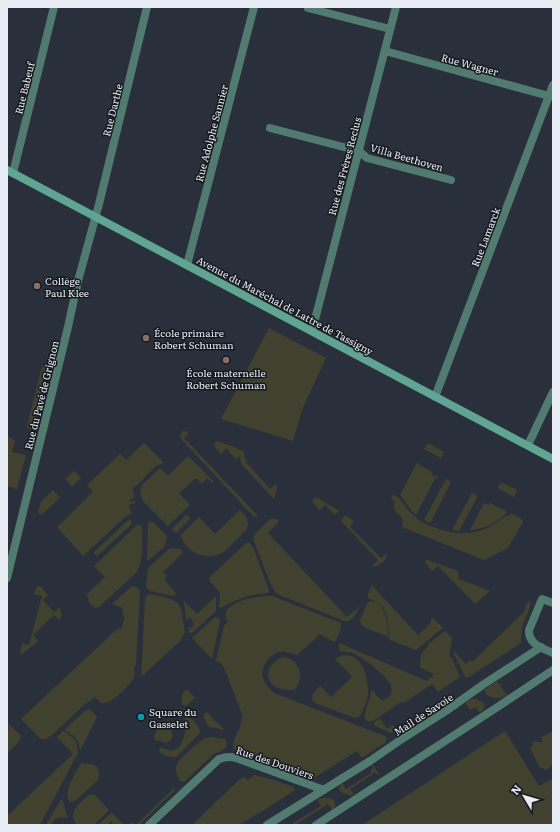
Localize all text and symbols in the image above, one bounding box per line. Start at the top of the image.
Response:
street label: Rue Wagner [440,49,500,79]
street label: Rue Babeuf [10,59,38,116]
street label: Rue Darthe [98,82,126,138]
street label: Rue Adolphe Sannier [191,83,231,183]
street label: Rue des Frères Reclus [324,115,364,217]
street label: Villa Beethoven [369,139,446,175]
street label: Rue Lamarck [467,204,504,269]
street label: Avenue du Maréchal de Lattre de Tassigny [194,252,376,358]
place label: Collège Paul Klee [45,273,89,300]
marker: Collège Paul Klee [32,281,42,291]
place label: École primaire Robert Schuman [154,325,234,352]
marker: École primaire Robert Schuman [141,333,151,343]
street label: Rue du Pavé de Grignon [20,339,62,451]
marker: École maternelle Robert Schuman [221,355,231,365]
place label: École maternelle Robert Schuman [186,365,266,392]
street label: Mail de Savoie [390,689,456,739]
place label: Square du Gasselet [149,704,197,731]
marker: Square du Gasselet [136,712,146,722]
street label: Rue des Douviers [234,742,316,782]
north arrow [504,776,544,816]
text: N [506,781,524,798]

